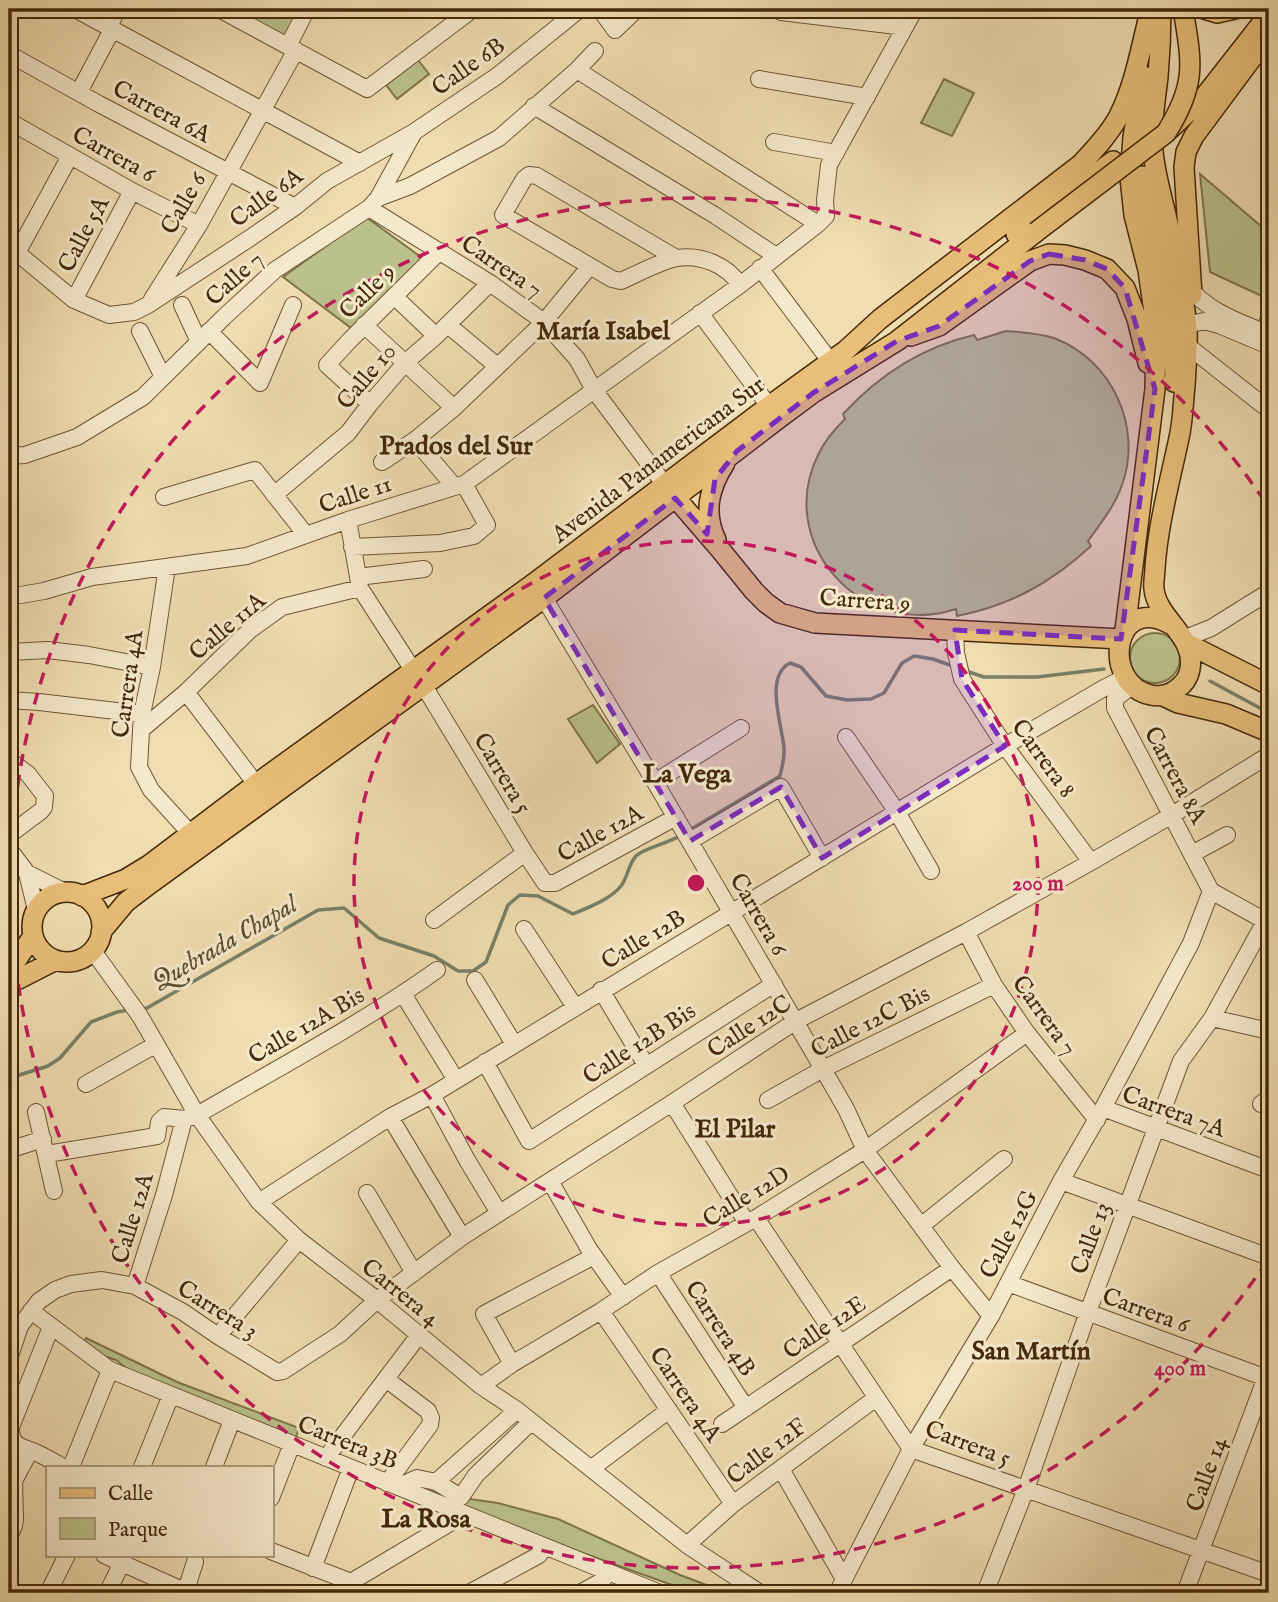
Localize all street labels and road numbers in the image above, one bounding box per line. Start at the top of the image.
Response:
street label: Calle 6B [426,31,512,104]
street label: Carrera 6A [107,74,216,151]
street label: Carrera 6 [66,120,161,191]
street label: Calle 6A [224,161,310,235]
street label: Calle 6 [154,166,215,240]
street label: Calle 5A [51,191,118,278]
street label: Carrera 7 [454,229,548,306]
street label: Calle 7 [199,245,271,313]
street label: Calle 9 [333,258,403,327]
street label: Calle 10 [330,337,404,417]
street label: Avenida Panamericana Sur [545,370,772,551]
street label: Calle 11 [315,469,396,522]
street label: Carrera 9 [818,583,911,620]
street label: Calle 11A [183,586,273,668]
street label: Carrera 4A [106,628,151,740]
street label: Carrera 8 [1004,713,1082,804]
street label: Carrera 8A [1136,722,1214,831]
street label: Carrera 5 [465,728,538,820]
street label: Calle 12A [552,798,650,870]
street label: Carrera 6 [722,868,794,963]
street label: Calle 12B [596,903,692,977]
street label: Carrera 7 [1004,970,1083,1062]
street label: Calle 12C Bis [806,979,936,1066]
street label: Calle 12A Bis [243,981,370,1072]
street label: Calle 12C [702,989,798,1066]
street label: Calle 12B Bis [577,996,702,1092]
street label: Carrera 7A [1117,1079,1230,1146]
street label: Calle 12D [698,1159,796,1235]
street label: Calle 12A [105,1169,162,1268]
street label: Calle 12G [973,1185,1046,1284]
street label: Calle 13 [1064,1198,1119,1279]
street label: Carrera 4 [354,1252,446,1334]
street label: Carrera 3 [171,1273,263,1347]
street label: Carrera 4B [677,1275,762,1383]
street label: Carrera 6 [1098,1281,1194,1342]
street label: Calle 12E [777,1289,872,1367]
street label: Carrera 4A [642,1341,728,1449]
street label: Carrera 3B [293,1409,402,1478]
street label: Calle 12F [721,1412,813,1492]
street label: Carrera 5 [920,1414,1015,1475]
street label: Calle 14 [1180,1433,1235,1516]

